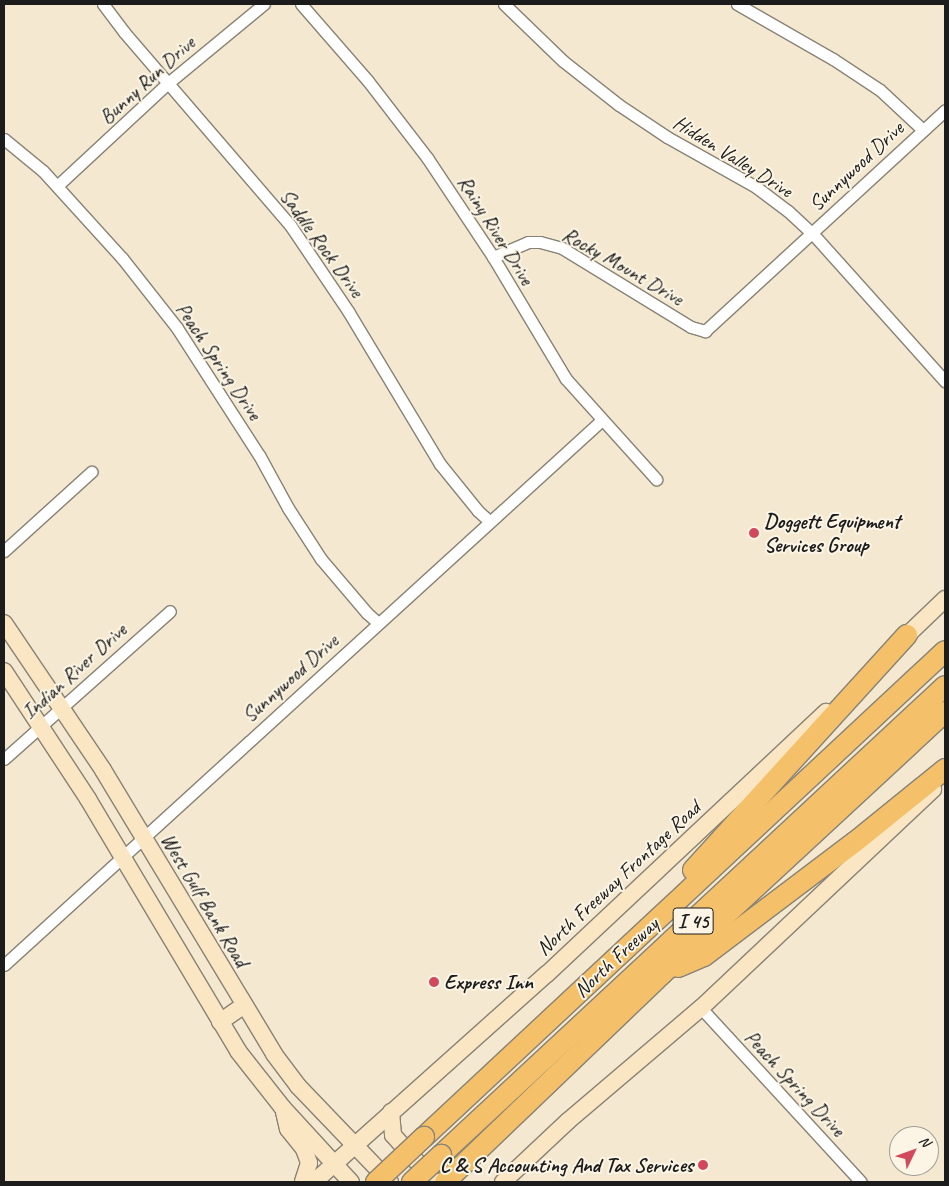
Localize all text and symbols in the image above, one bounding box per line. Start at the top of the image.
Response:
street label: Bunny Run Drive [94,30,200,130]
street label: Hidden Valley Drive [669,109,797,203]
street label: Sunnywood Drive [803,116,909,216]
street label: Rainy River Drive [452,170,540,290]
street label: Saddle Rock Drive [274,184,370,302]
street label: Rocky Mount Drive [558,221,688,311]
street label: Peach Spring Drive [171,298,267,424]
place label: Doggett Equipment Services Group [764,508,900,558]
marker: Doggett Equipment Services Group [748,527,760,539]
street label: Indian River Drive [16,617,132,725]
street label: Sunnywood Drive [237,628,343,728]
street label: North Freeway Frontage Road [531,795,705,961]
street label: West Gulf Bank Road [155,828,255,972]
road number: I 45 [672,904,714,938]
street label: North Freeway [569,912,663,1002]
place label: Express Inn [444,969,533,995]
marker: Express Inn [428,976,440,988]
street label: Peach Spring Drive [739,1025,851,1141]
north arrow [889,1126,939,1176]
text: N [916,1132,934,1150]
place label: C & S Accounting And Tax Services [440,1152,693,1178]
marker: C & S Accounting And Tax Services [697,1159,709,1171]

